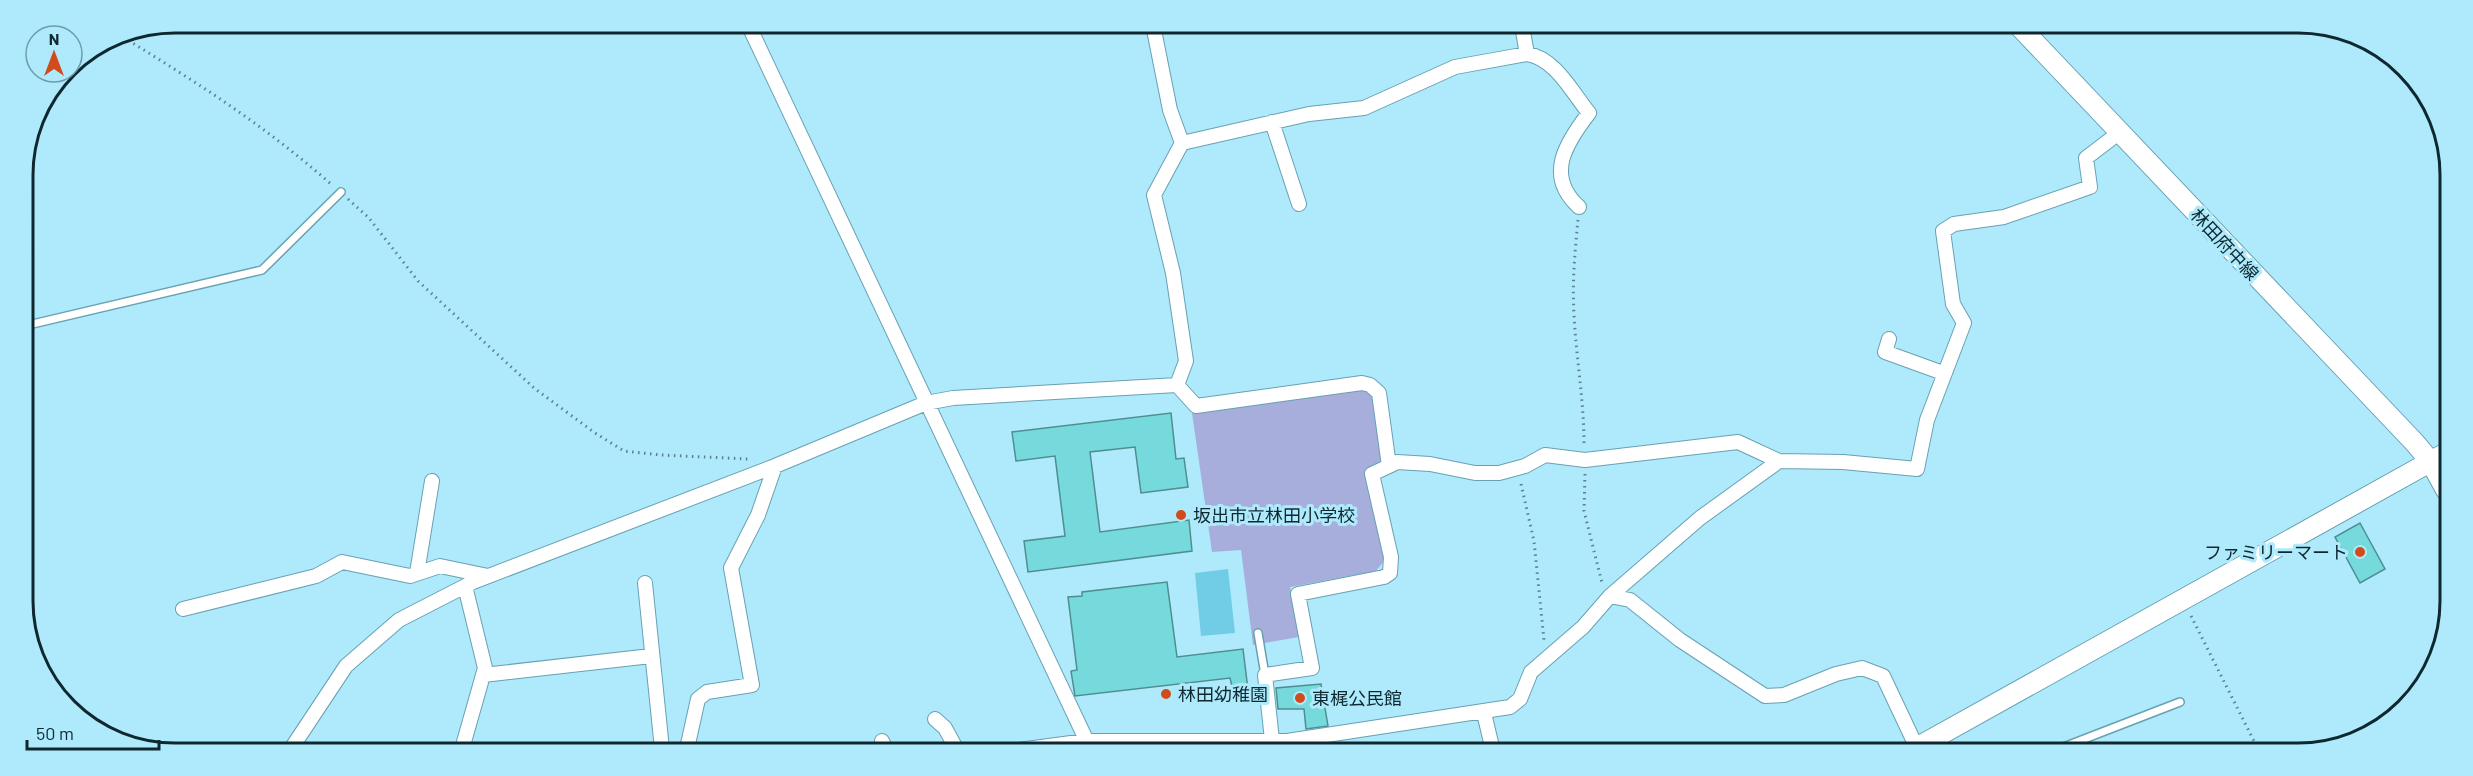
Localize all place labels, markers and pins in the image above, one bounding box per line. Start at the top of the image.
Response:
place label: 坂出市立林田小学校 [1193,504,1355,526]
marker: 坂出市立林田小学校 [1174,508,1188,522]
place label: ファミリーマート [2204,541,2348,563]
marker: ファミリーマート [2353,545,2367,559]
place label: 林田幼稚園 [1178,683,1268,705]
marker: 林田幼稚園 [1159,687,1173,701]
place label: 東梶公民館 [1312,687,1402,709]
marker: 東梶公民館 [1293,691,1307,705]

